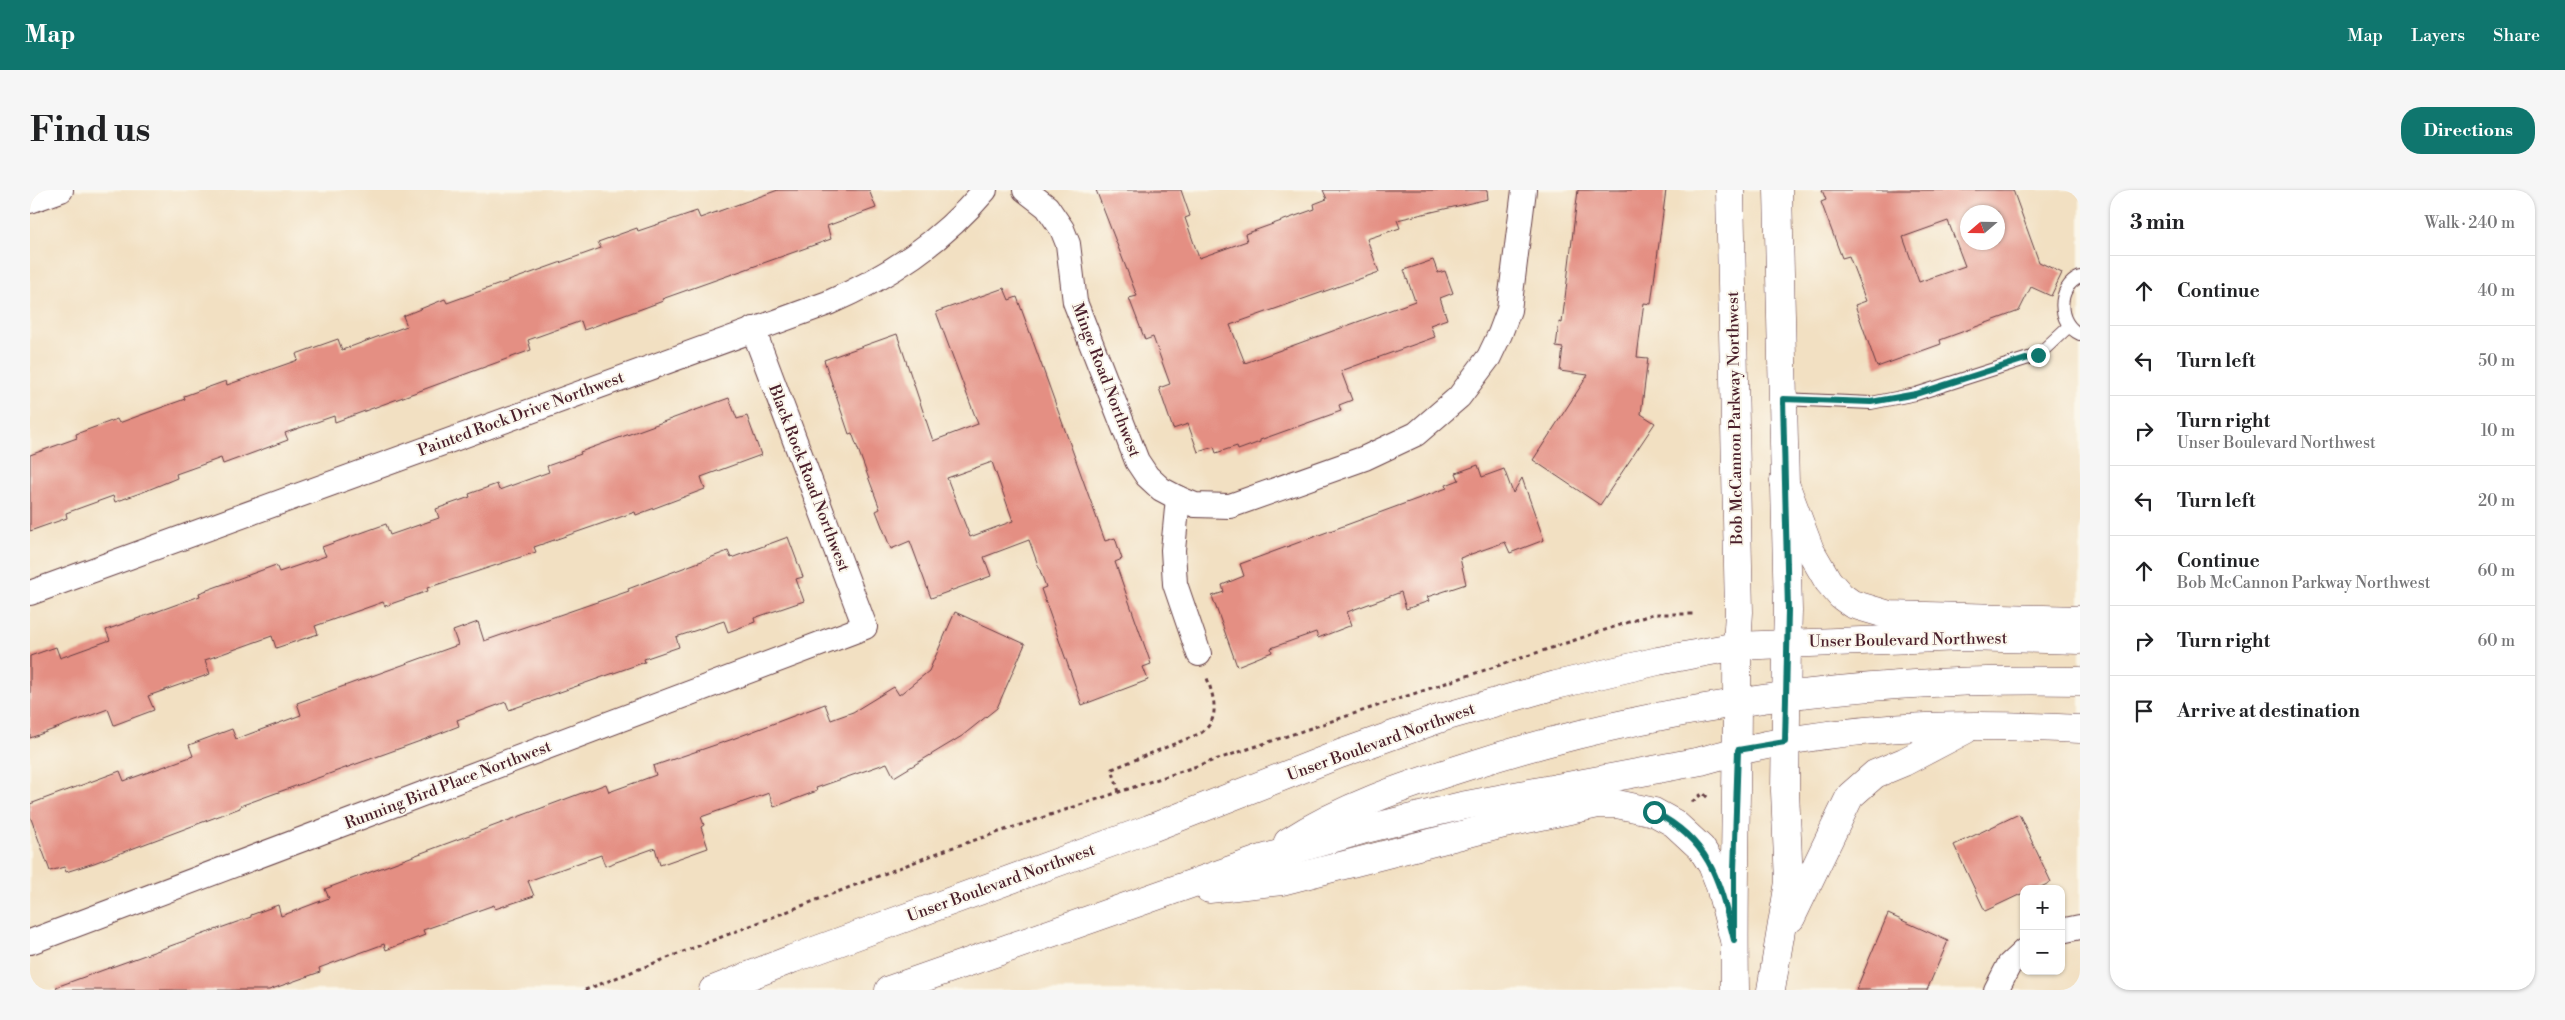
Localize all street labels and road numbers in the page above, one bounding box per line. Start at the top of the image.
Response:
street label: Bob McCannon Parkway Northwest [1723,291,1747,546]
street label: Minge Road Northwest [1067,300,1145,460]
street label: Painted Rock Drive Northwest [415,367,627,461]
street label: Black Rock Road Northwest [764,381,854,575]
street label: Unser Boulevard Northwest [1808,628,2008,652]
street label: Unser Boulevard Northwest [1284,699,1478,785]
street label: Running Bird Place Northwest [342,736,554,834]
street label: Unser Boulevard Northwest [904,840,1098,926]

